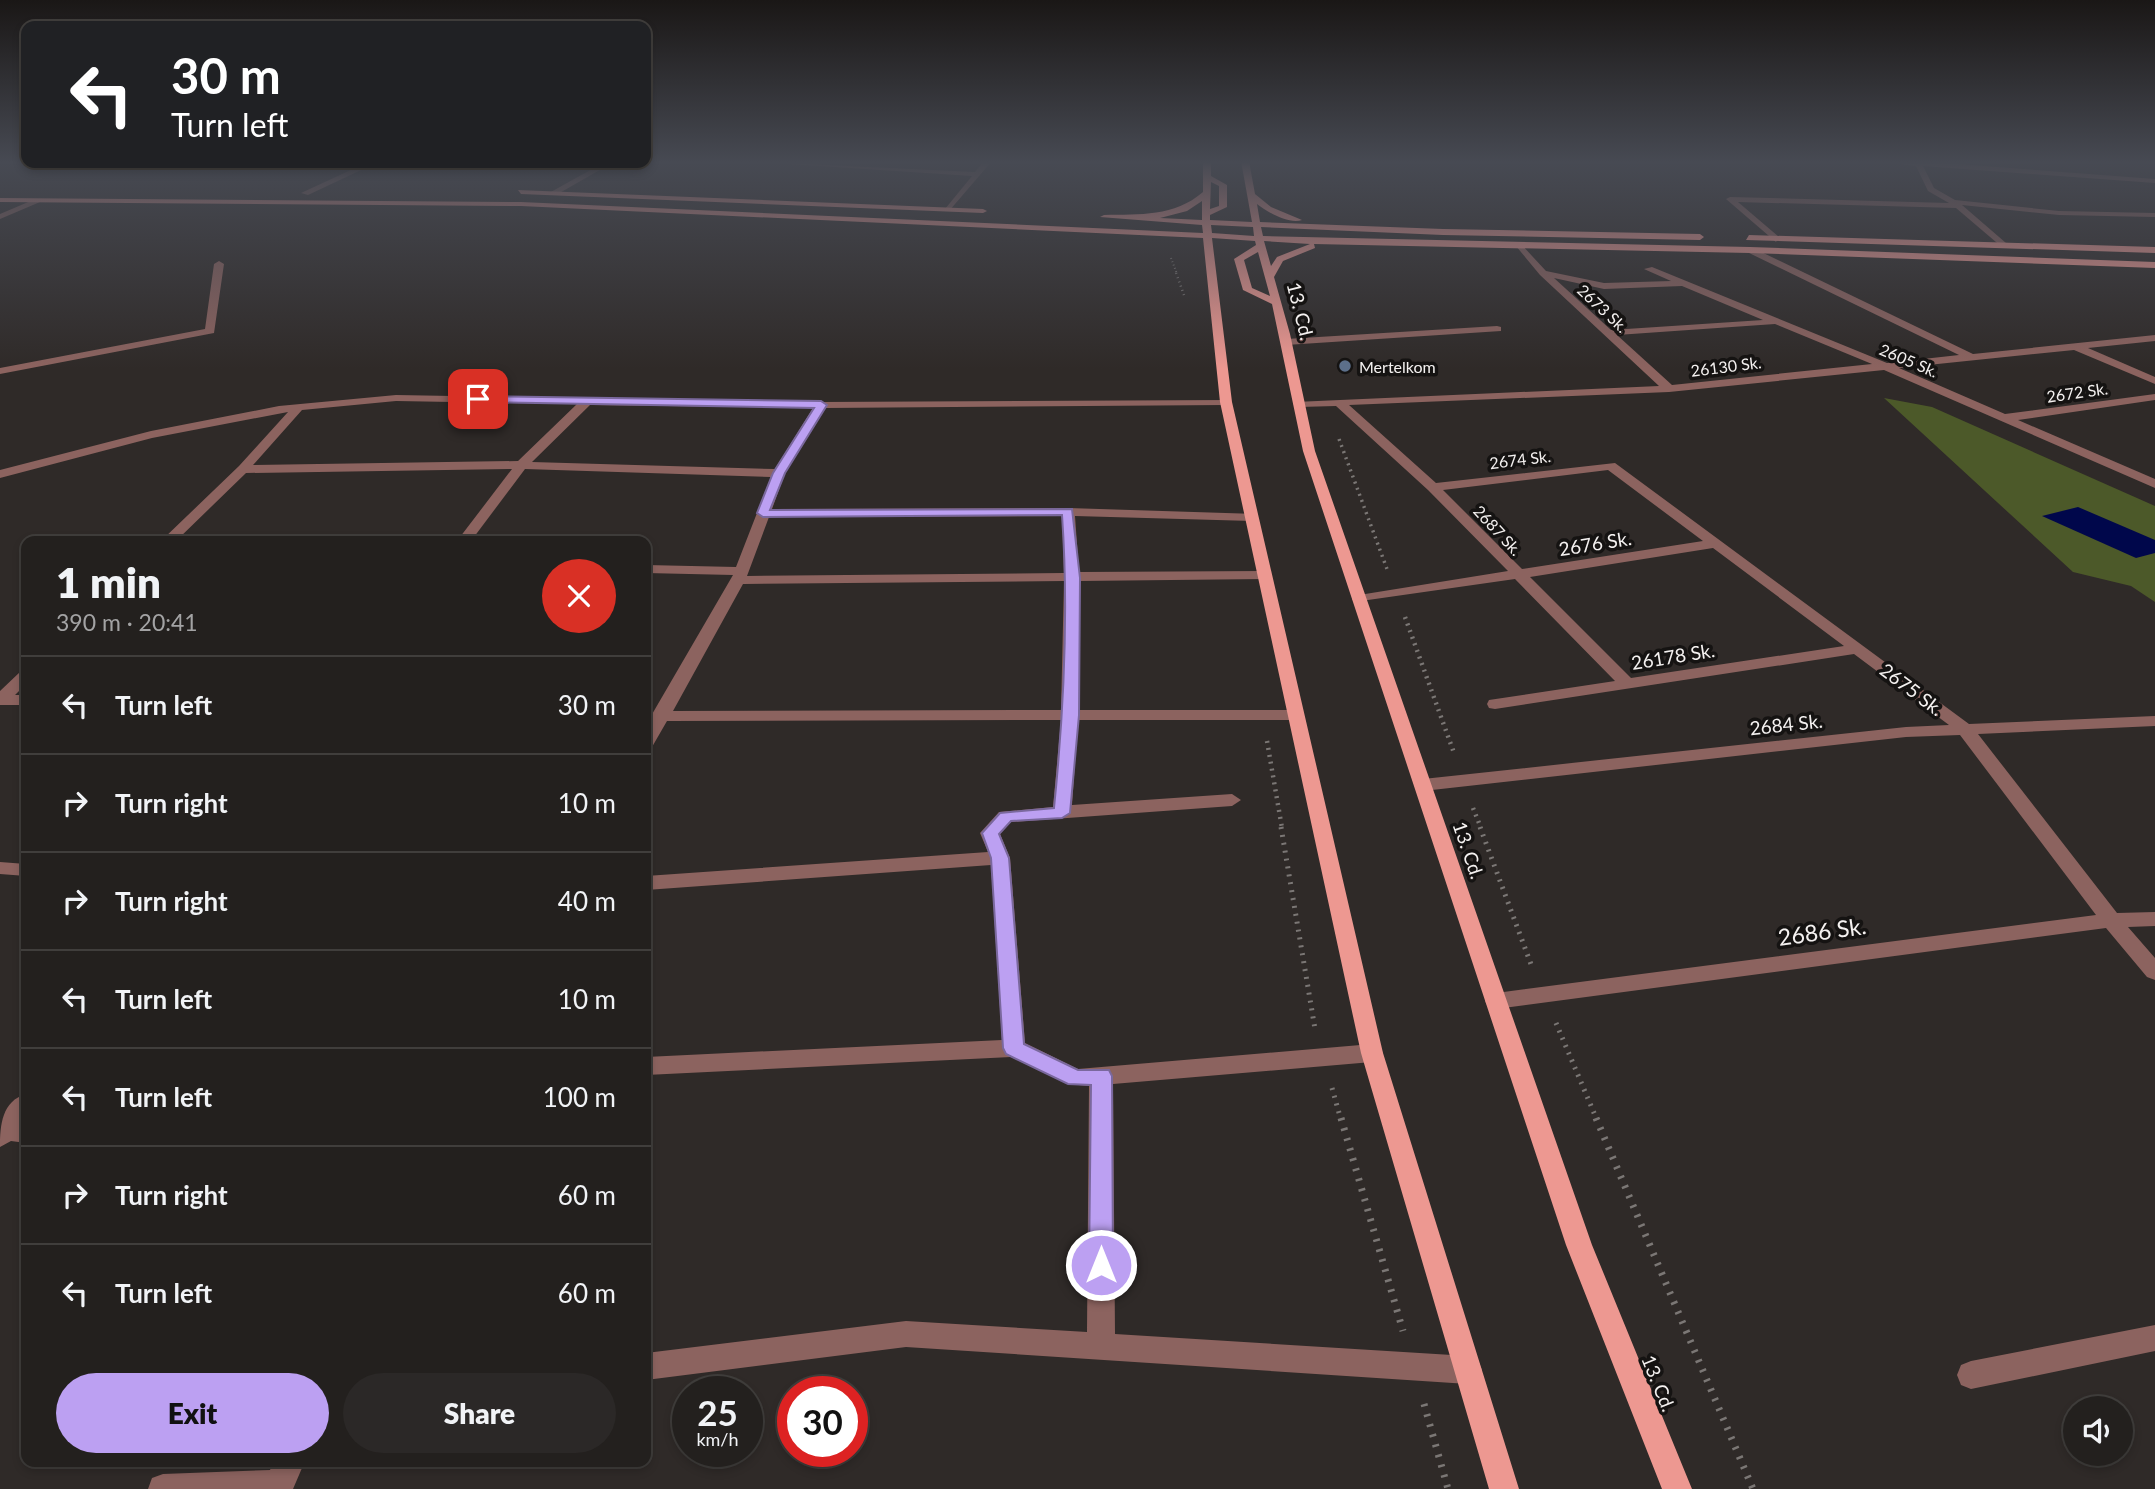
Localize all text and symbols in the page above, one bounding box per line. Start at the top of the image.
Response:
text: 30 m [171,46,281,104]
icon: left [56,49,147,140]
text: Turn left [171,105,288,144]
street label: 13. Cd. [1283,280,1319,342]
street label: 2673 Sk. [1574,280,1632,336]
street label: 2605 Sk. [1877,339,1941,381]
street label: 26130 Sk. [1690,352,1762,380]
place label: Mertelkom [1359,357,1436,376]
marker: Mertelkom [1337,358,1353,374]
pin [448,369,508,429]
street label: 2672 Sk. [2045,378,2109,406]
icon: arrive [459,380,497,418]
street label: 2674 Sk. [1488,446,1552,472]
street label: 2687 Sk. [1470,501,1526,559]
street label: 2676 Sk. [1557,526,1633,560]
text: 1 min [56,557,161,607]
button: close [542,559,616,633]
text: 390 m · 20:41 [56,608,198,636]
street label: 26178 Sk. [1630,638,1716,674]
street label: 2675 Sk. [1876,658,1948,720]
icon: left [56,686,94,724]
text: Turn left [115,689,212,721]
text: 30 m [558,689,616,721]
street label: 2684 Sk. [1748,709,1824,739]
icon: right [56,784,94,822]
text: Turn right [115,787,228,819]
text: 10 m [558,787,616,819]
street label: 13. Cd. [1449,818,1489,882]
icon: right [56,882,94,920]
text: Turn right [115,885,228,917]
text: 40 m [558,885,616,917]
street label: 2686 Sk. [1776,911,1868,951]
icon: left [56,980,94,1018]
text: Turn left [115,983,212,1015]
text: 10 m [558,983,616,1015]
icon: left [56,1078,94,1116]
text: Turn left [115,1081,212,1113]
text: 100 m [543,1081,616,1113]
icon: right [56,1176,94,1214]
text: Turn right [115,1179,228,1211]
text: 60 m [558,1179,616,1211]
position arrow [1064,1228,1138,1302]
icon: left [56,1274,94,1312]
text: Turn left [115,1277,212,1309]
text: 60 m [558,1277,616,1309]
street label: 13. Cd. [1637,1351,1681,1415]
button: Exit [56,1373,329,1453]
button: Share [343,1373,616,1453]
speed limit sign: 30 [777,1376,868,1467]
text: 25 [697,1391,738,1433]
map controls [2063,1396,2133,1466]
button: sound [2063,1396,2133,1466]
text: km/h [696,1428,739,1450]

